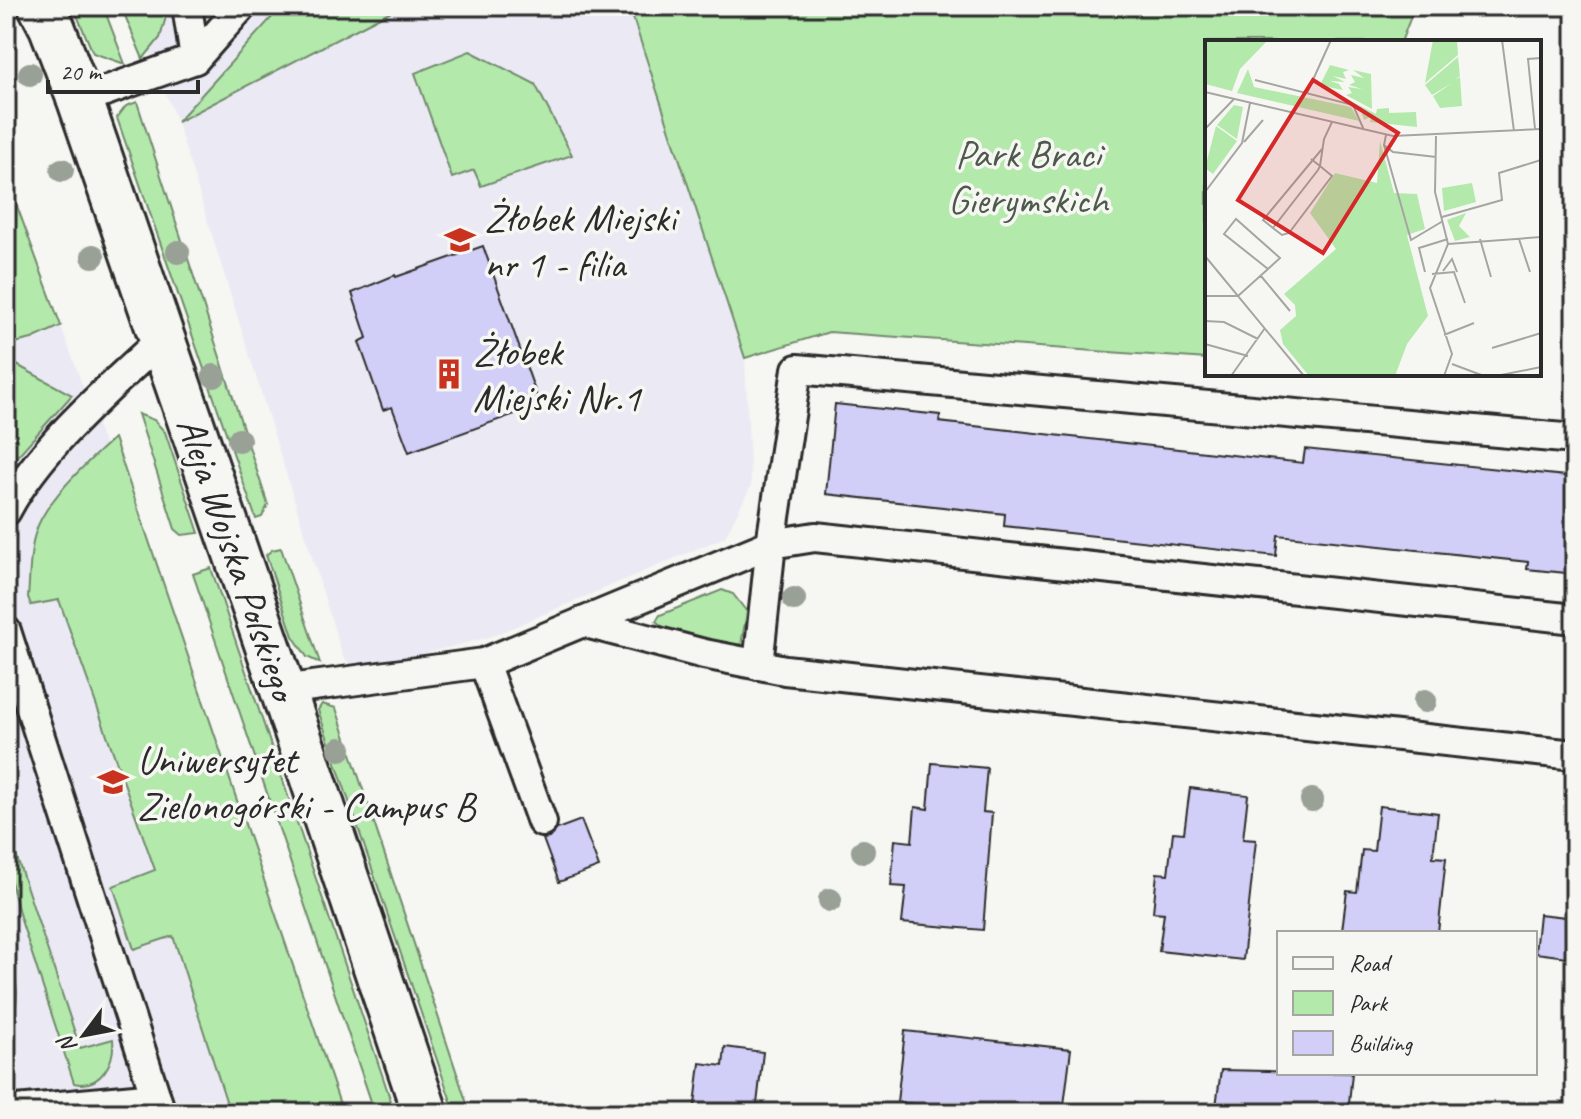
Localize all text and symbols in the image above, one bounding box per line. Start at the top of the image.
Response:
inset map [1205,40,1541,376]
scale bar [48,44,198,94]
text: 20 m [60,57,103,87]
park label: Park Braci Gierymskich [948,129,1110,225]
place label: Żłobek Miejski nr 1 - filia [484,193,680,289]
school or university icon: Żłobek Miejski nr 1 - filia [443,223,477,257]
place label: Żłobek Miejski Nr.1 [473,327,643,423]
building icon: Żłobek Miejski Nr.1 [432,357,466,391]
street label: Aleja Wojska Polskiego [165,410,310,710]
place label: Uniwersytet Zielonogórski - Campus B [137,735,477,831]
school or university icon: Uniwersytet Zielonogórski - Campus B [96,765,130,799]
legend [1277,931,1537,1075]
text: Road [1349,948,1393,978]
text: Park [1349,988,1389,1018]
north arrow [44,995,124,1075]
text: Building [1349,1028,1414,1058]
text: N [51,1029,83,1058]

